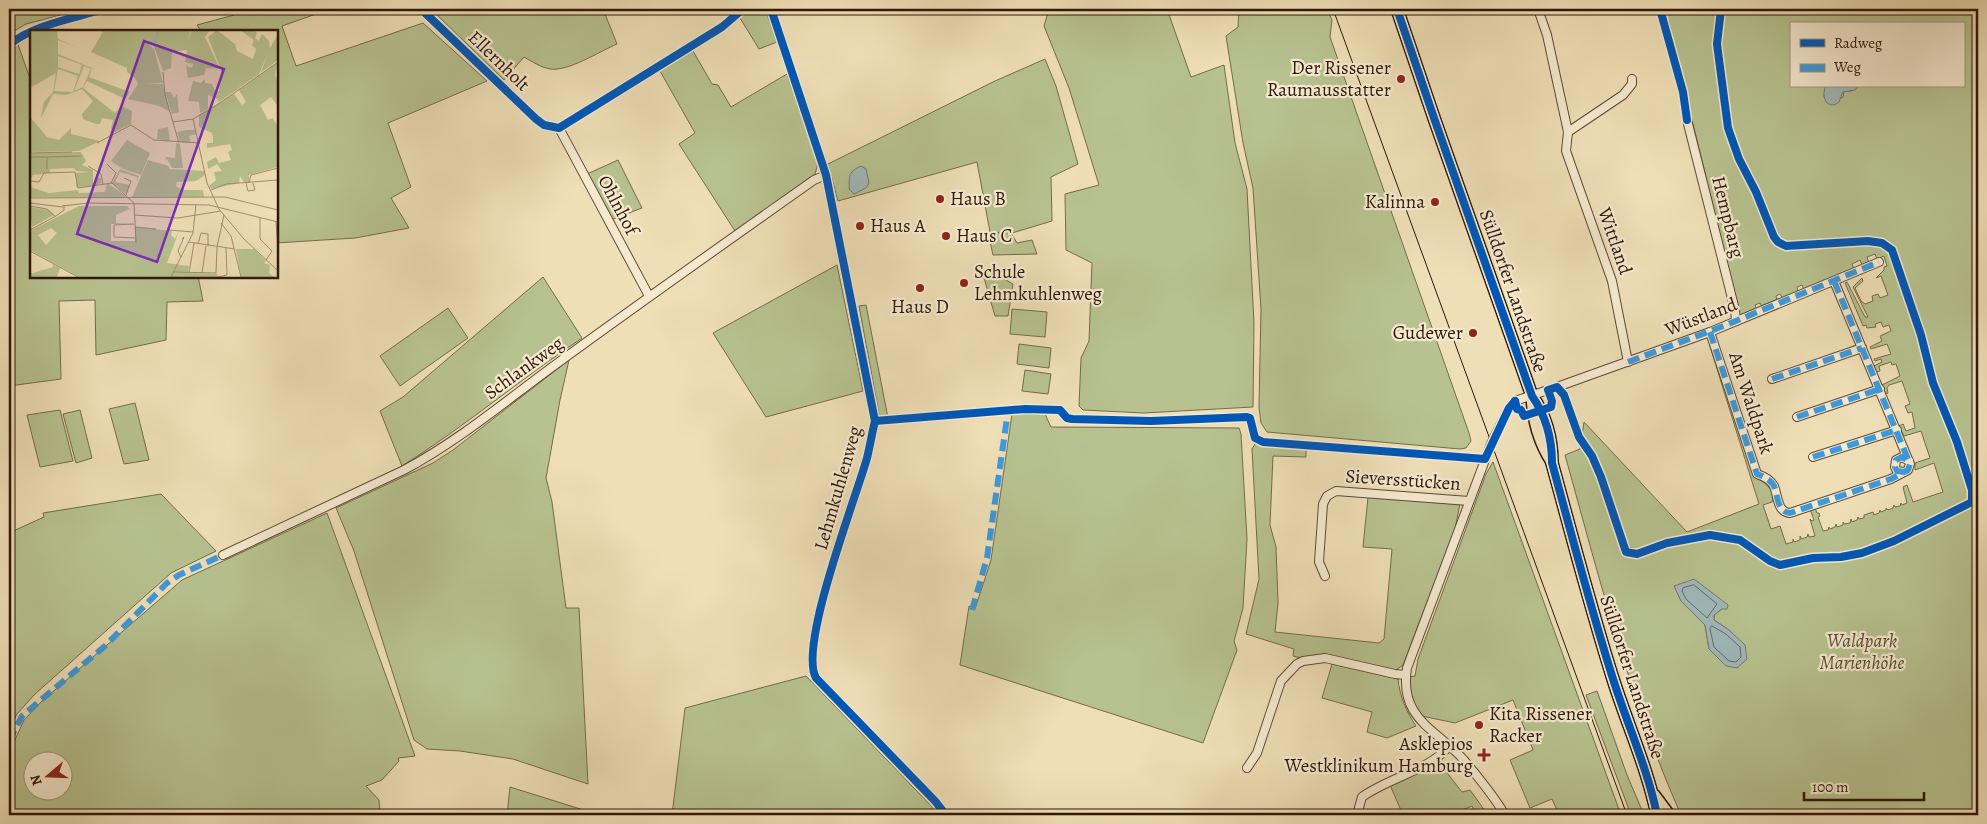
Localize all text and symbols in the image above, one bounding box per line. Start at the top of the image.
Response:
legend [1790,22,1964,88]
street label: Ellernholt [462,25,536,97]
inset map [30,30,278,278]
text: Radweg [1834,33,1883,53]
place label: Der Rissener Raumausstatter [1267,55,1391,103]
text: Weg [1833,57,1861,77]
marker: Der Rissener Raumausstatter [1395,73,1407,85]
street label: Ohlnhof [591,171,646,242]
street label: Hempbarg [1705,173,1751,261]
place label: Haus B [950,186,1006,212]
place label: Kalinna [1365,189,1425,215]
marker: Haus B [934,193,946,205]
marker: Kalinna [1429,196,1441,208]
street label: Wittland [1591,203,1639,279]
street label: Sülldorfer Landstraße [1473,206,1553,376]
place label: Haus A [870,213,926,239]
marker: Haus A [854,220,866,232]
place label: Haus C [956,223,1012,249]
marker: Haus C [940,230,952,242]
place label: Schule Lehmkuhlenweg [974,259,1103,307]
marker: Schule Lehmkuhlenweg [958,277,970,289]
marker: Haus D [914,282,926,294]
street label: Wüstland [1660,291,1742,343]
place label: Haus D [891,294,949,320]
place label: Gudewer [1393,320,1463,346]
marker: Gudewer [1467,327,1479,339]
street label: Schlankweg [479,330,569,406]
street label: Am Waldpark [1722,348,1780,458]
street label: Lehmkuhlenweg [808,422,868,553]
street label: Sieversstücken [1344,463,1462,497]
street label: Sülldorfer Landstraße [1593,592,1671,762]
park label: Waldpark Marienhöhe [1820,628,1905,676]
place label: Kita Rissener Racker [1489,701,1592,749]
marker: Kita Rissener Racker [1473,719,1485,731]
place label: Asklepios Westklinikum Hamburg [1283,731,1473,779]
marker: Asklepios Westklinikum Hamburg [1477,748,1491,762]
north arrow [22,752,72,802]
scale bar [1804,769,1924,801]
text: N [26,772,47,788]
text: 100 m [1812,777,1849,797]

